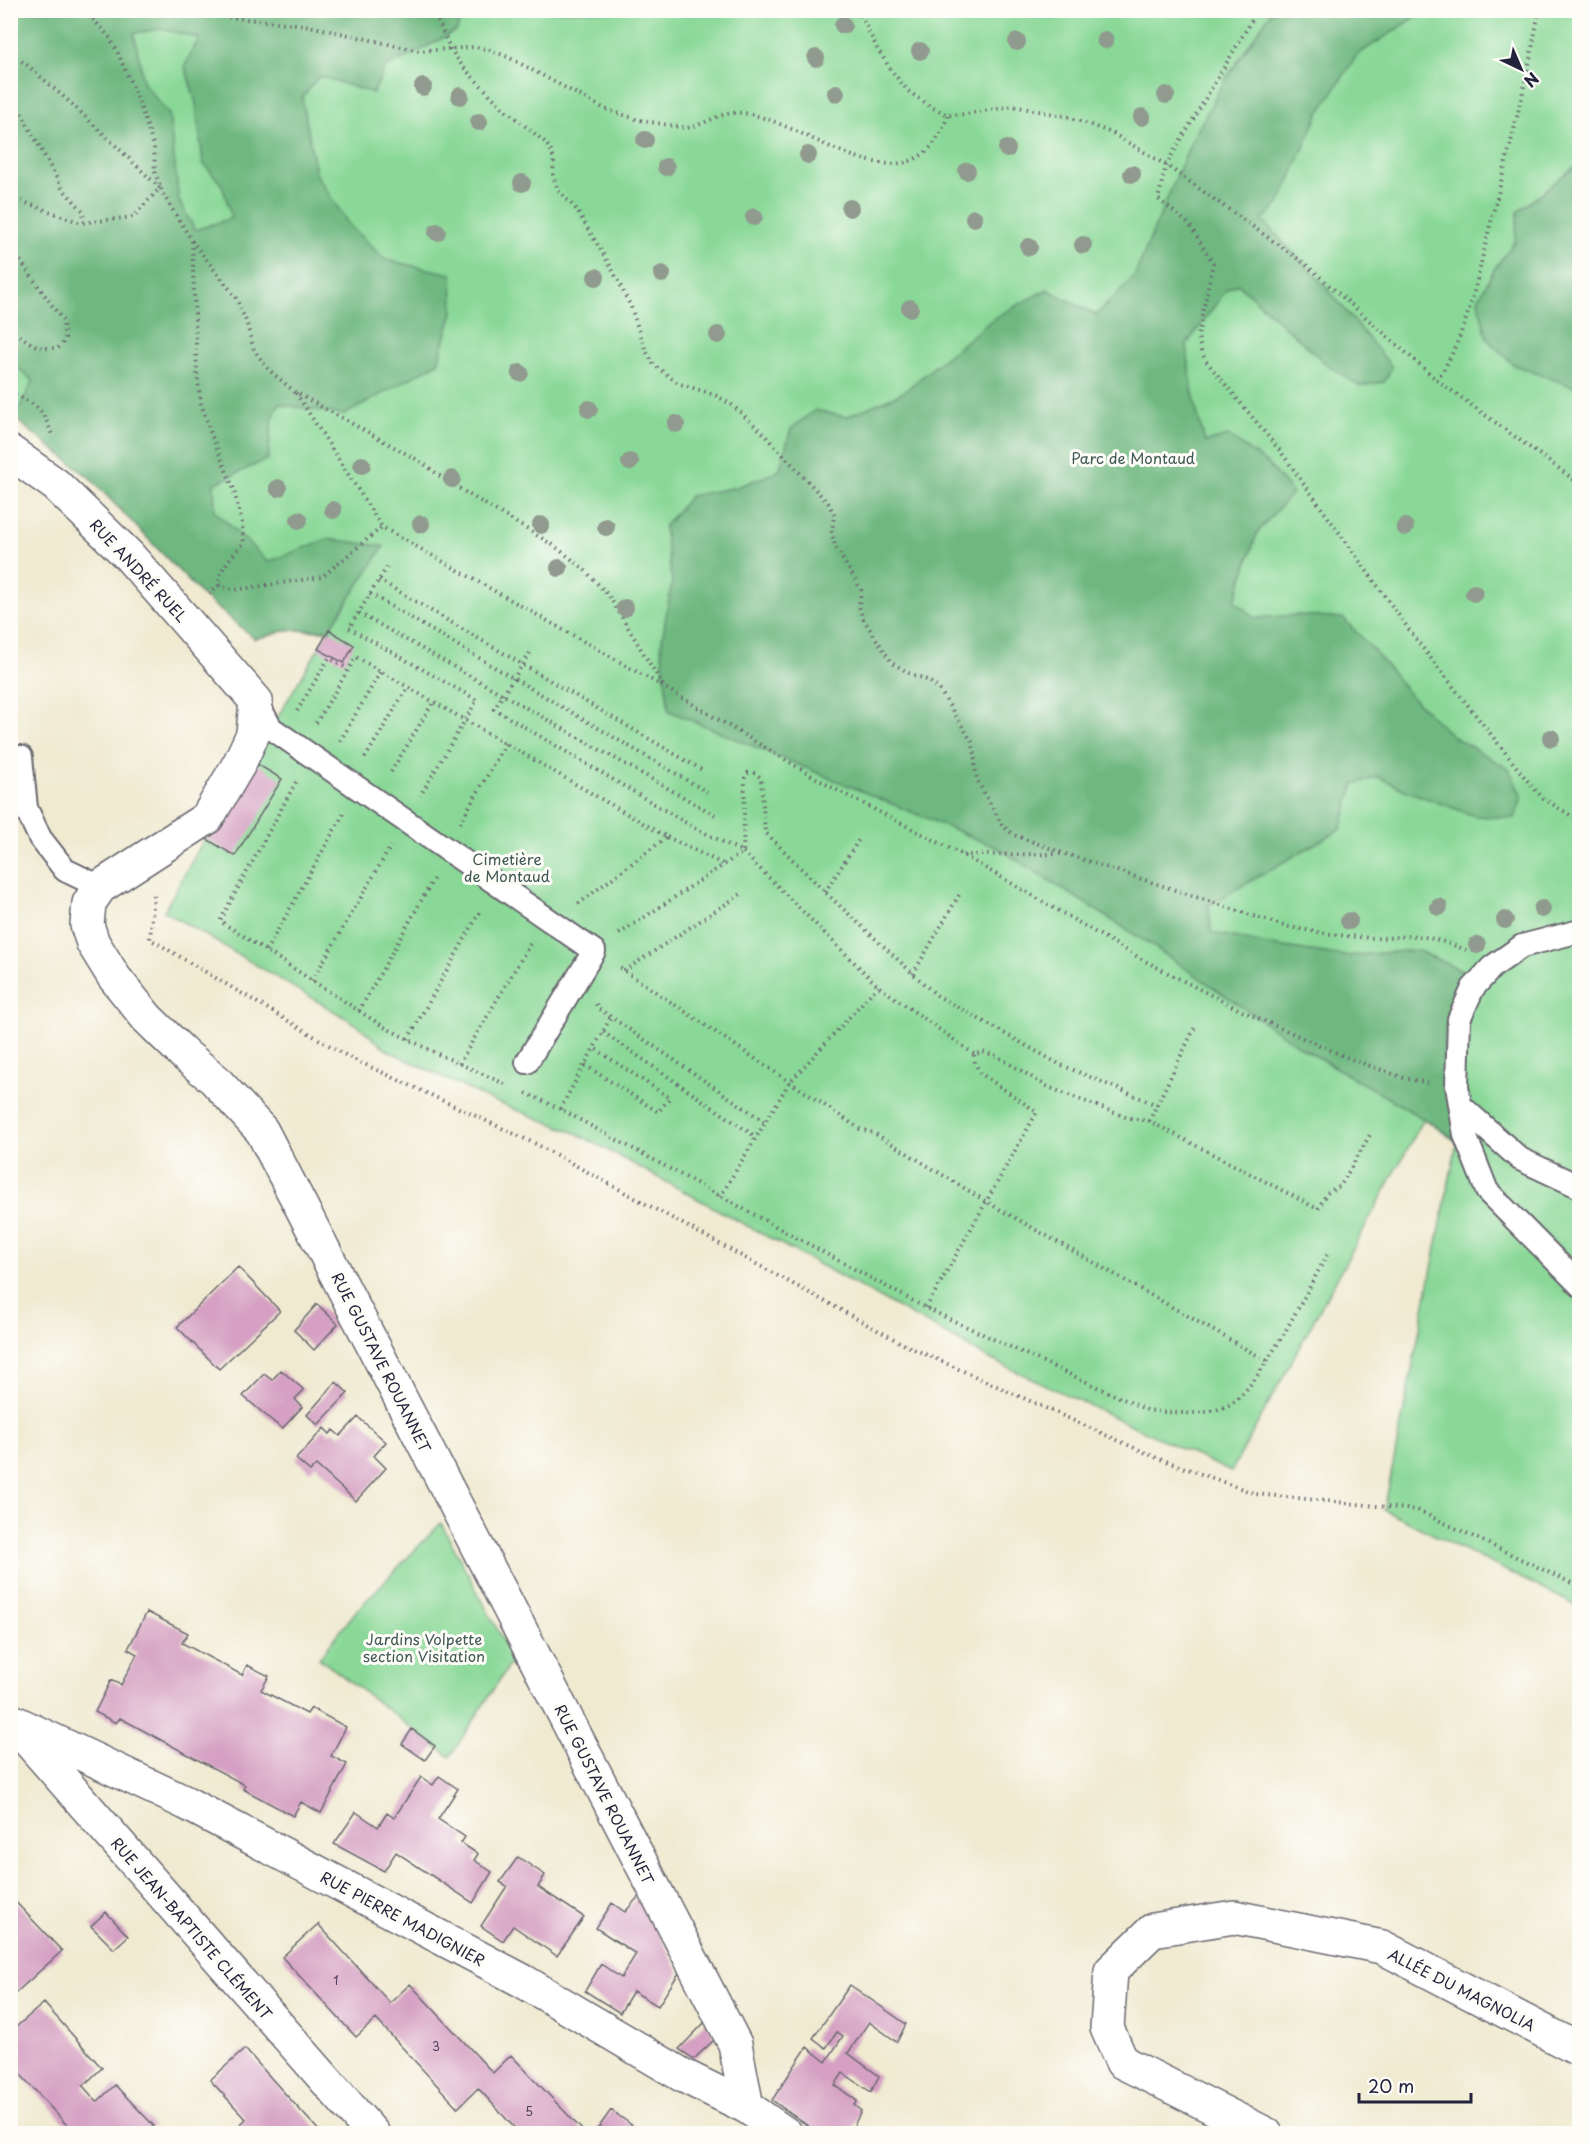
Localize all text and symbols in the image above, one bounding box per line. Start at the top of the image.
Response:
north arrow [1491,39,1551,99]
text: N [1519,67,1545,94]
park label: Parc de Montaud [1071,446,1195,469]
street label: RUE ANDRÉ RUEL [85,513,193,627]
park label: Cimetière de Montaud [464,847,550,887]
street label: RUE GUSTAVE ROUANNET [326,1268,438,1457]
park label: Jardins Volpette section Visitation [363,1627,485,1667]
street label: RUE GUSTAVE ROUANNET [549,1700,661,1889]
street label: RUE JEAN-BAPTISTE CLÉMENT [106,1832,278,2025]
street label: RUE PIERRE MADIGNIER [317,1865,489,1971]
street label: ALLÉE DU MAGNOLIA [1385,1942,1539,2036]
house number: 1 [333,1971,339,1989]
house number: 3 [432,2037,440,2055]
scale bar [1359,2066,1472,2104]
text: 20 m [1368,2072,1414,2099]
house number: 5 [525,2102,533,2120]

